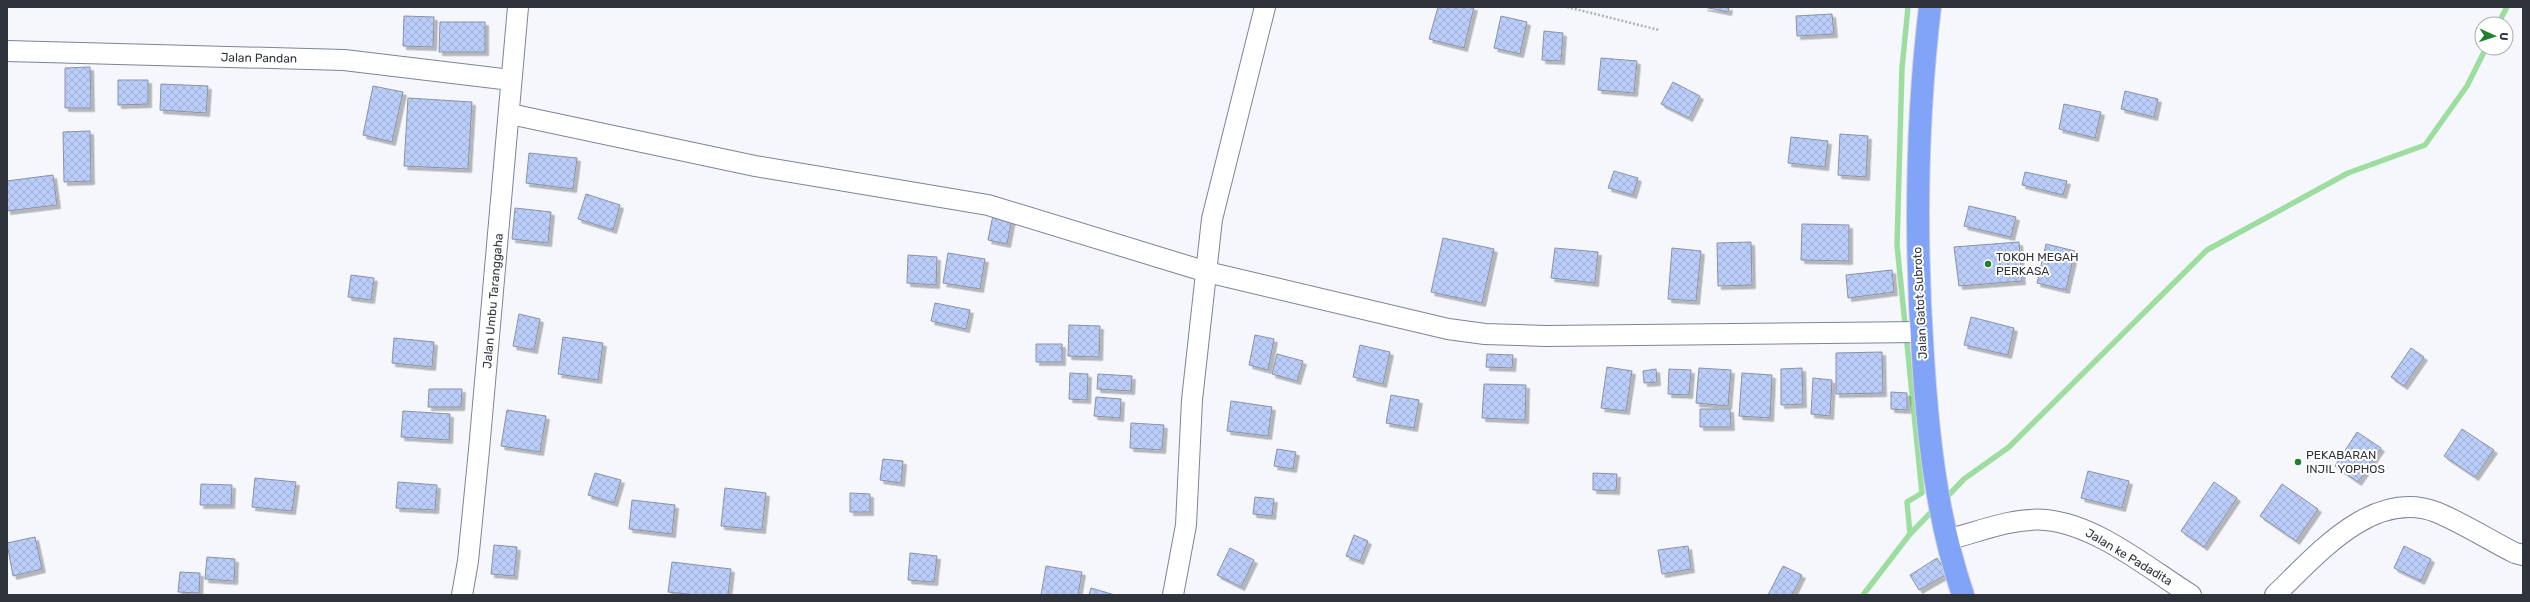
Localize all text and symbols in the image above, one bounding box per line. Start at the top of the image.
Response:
north arrow [2474,16,2514,56]
text: U [2497,32,2510,41]
street label: Jalan Pandan [221,50,297,66]
street label: Jalan Umbu Taranggaha [480,233,506,369]
street label: Jalan Gatot Subroto [1910,246,1930,360]
place label: TOKOH MEGAH PERKASA [1996,250,2079,278]
marker: TOKOH MEGAH PERKASA [1983,259,1993,269]
place label: PEKABARAN INJIL YOPHOS [2306,448,2385,476]
marker: PEKABARAN INJIL YOPHOS [2293,457,2303,467]
street label: Jalan ke Padadita [2083,526,2175,588]

